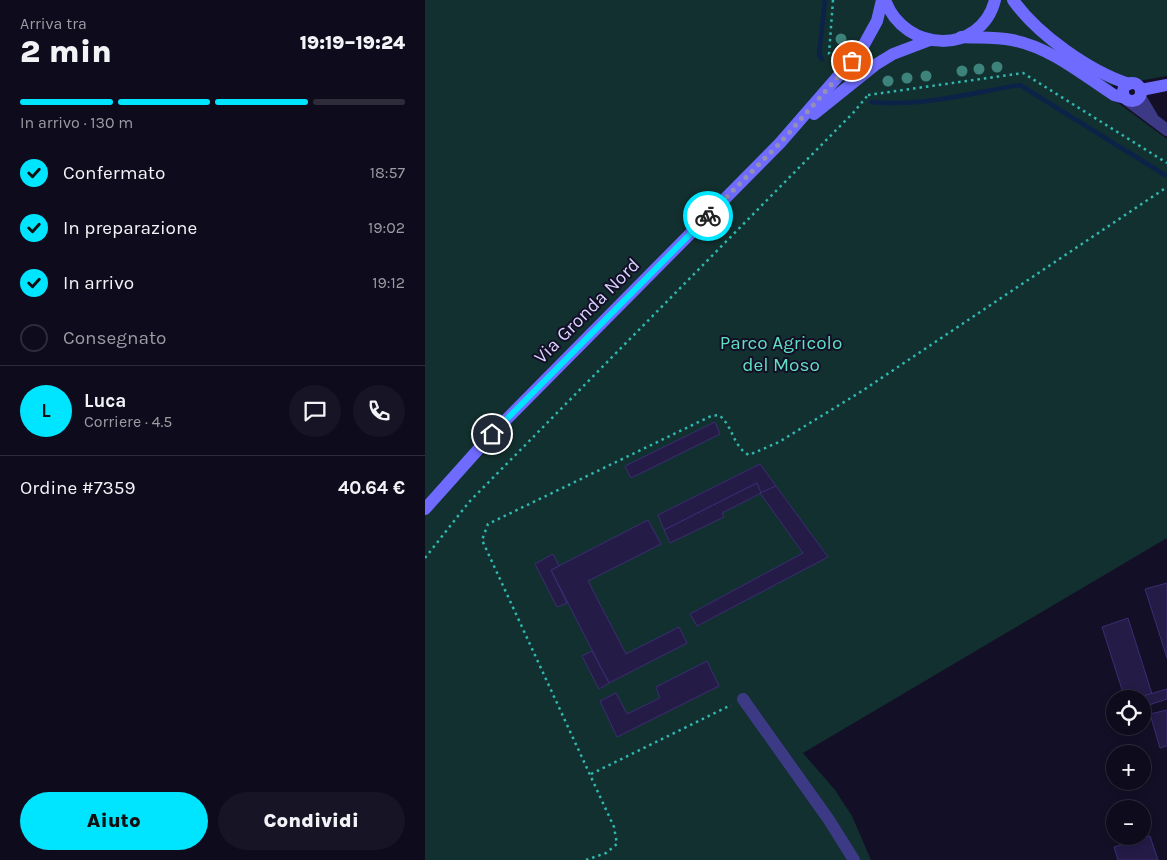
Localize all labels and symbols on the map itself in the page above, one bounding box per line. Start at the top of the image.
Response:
pin [831,40,873,82]
courier [683,191,733,241]
street label: Via Gronda Nord [530,254,644,368]
park label: Parco Agricolo del Moso [720,332,842,376]
pin [471,413,513,455]

